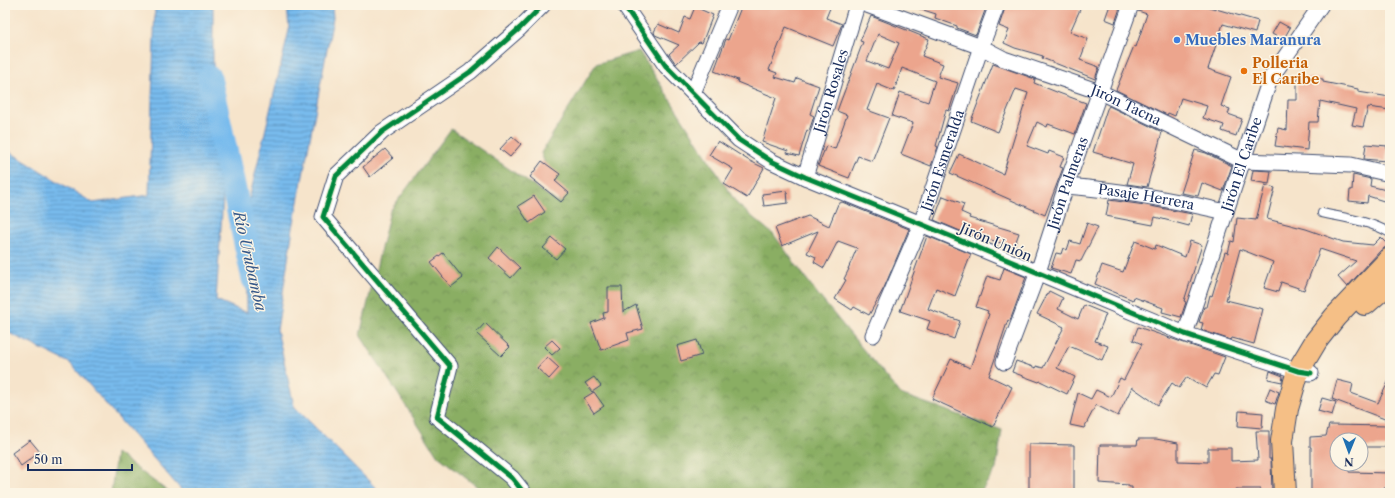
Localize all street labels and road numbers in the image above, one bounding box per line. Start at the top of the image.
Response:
street label: Jirón Rosales [809,47,852,137]
street label: Jirón Tacna [1087,80,1165,129]
street label: Jirón Esmeralda [916,107,968,215]
street label: Jirón El Caribe [1217,115,1266,216]
street label: Jirón Palmeras [1043,134,1092,234]
street label: Pasaje Herrera [1097,180,1197,214]
street label: Jirón Unión [955,218,1035,265]

